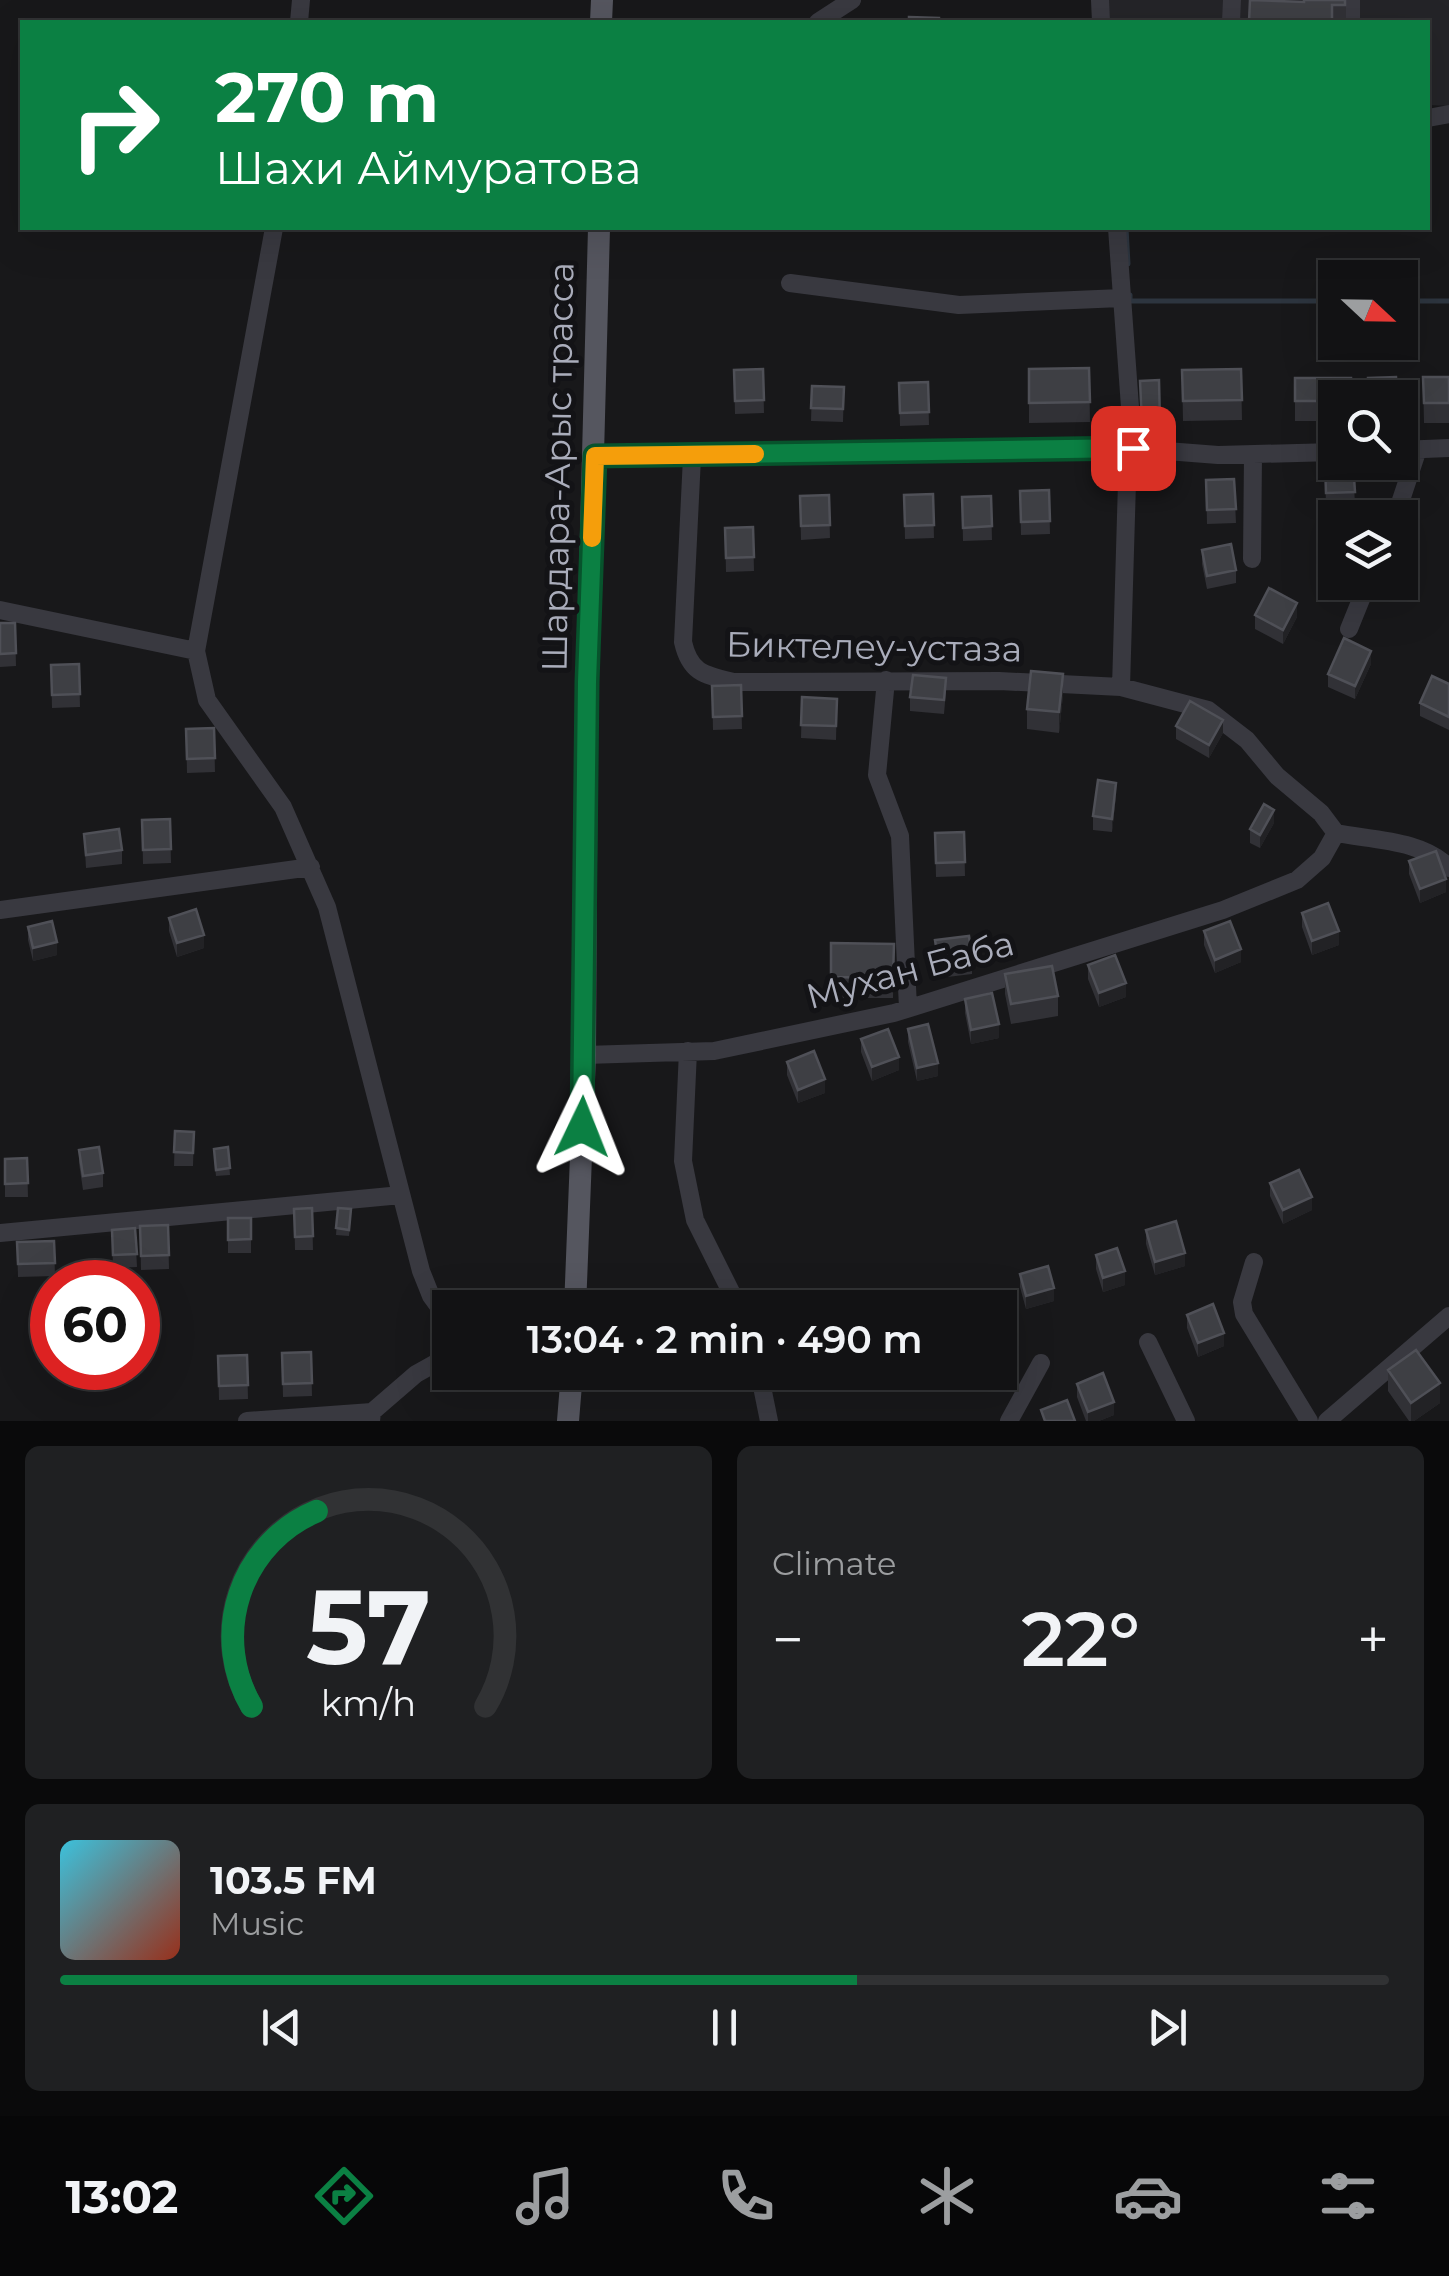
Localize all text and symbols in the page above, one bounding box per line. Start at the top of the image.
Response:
text: 270 m [215,54,439,140]
icon: right [50,60,180,190]
text: Шахи Аймуратова [215,140,641,195]
north arrow [1318,260,1418,360]
map controls [1318,260,1418,600]
street label: Шардара-Арыс трасса [532,262,583,672]
button: search [1318,380,1418,480]
pin [1091,406,1176,491]
icon: arrive [1106,421,1161,476]
button: layers [1318,500,1418,600]
street label: Биктелеу-устаза [726,622,1022,671]
street label: Мухан Баба [801,921,1018,1018]
position arrow [530,1075,634,1179]
speed limit sign: 60 [30,1260,160,1390]
text: 13:04 · 2 min · 490 m [527,1316,922,1363]
text: Climate [772,1544,896,1583]
text: 57 [306,1563,431,1690]
text: 22° [1021,1593,1140,1685]
text: − [772,1606,804,1673]
text: + [1357,1606,1389,1673]
text: km/h [321,1681,416,1725]
text: 103.5 FM [210,1857,377,1904]
text: Music [210,1904,304,1943]
icon: previous [254,2000,309,2055]
icon: pause [697,2000,752,2055]
icon: next [1140,2000,1195,2055]
icon: directions [309,2161,379,2231]
icon: music [510,2161,580,2231]
icon: phone [711,2161,781,2231]
icon: climate [912,2161,982,2231]
icon: car [1113,2161,1183,2231]
icon: filters [1313,2161,1383,2231]
text: 13:02 [65,2169,178,2224]

